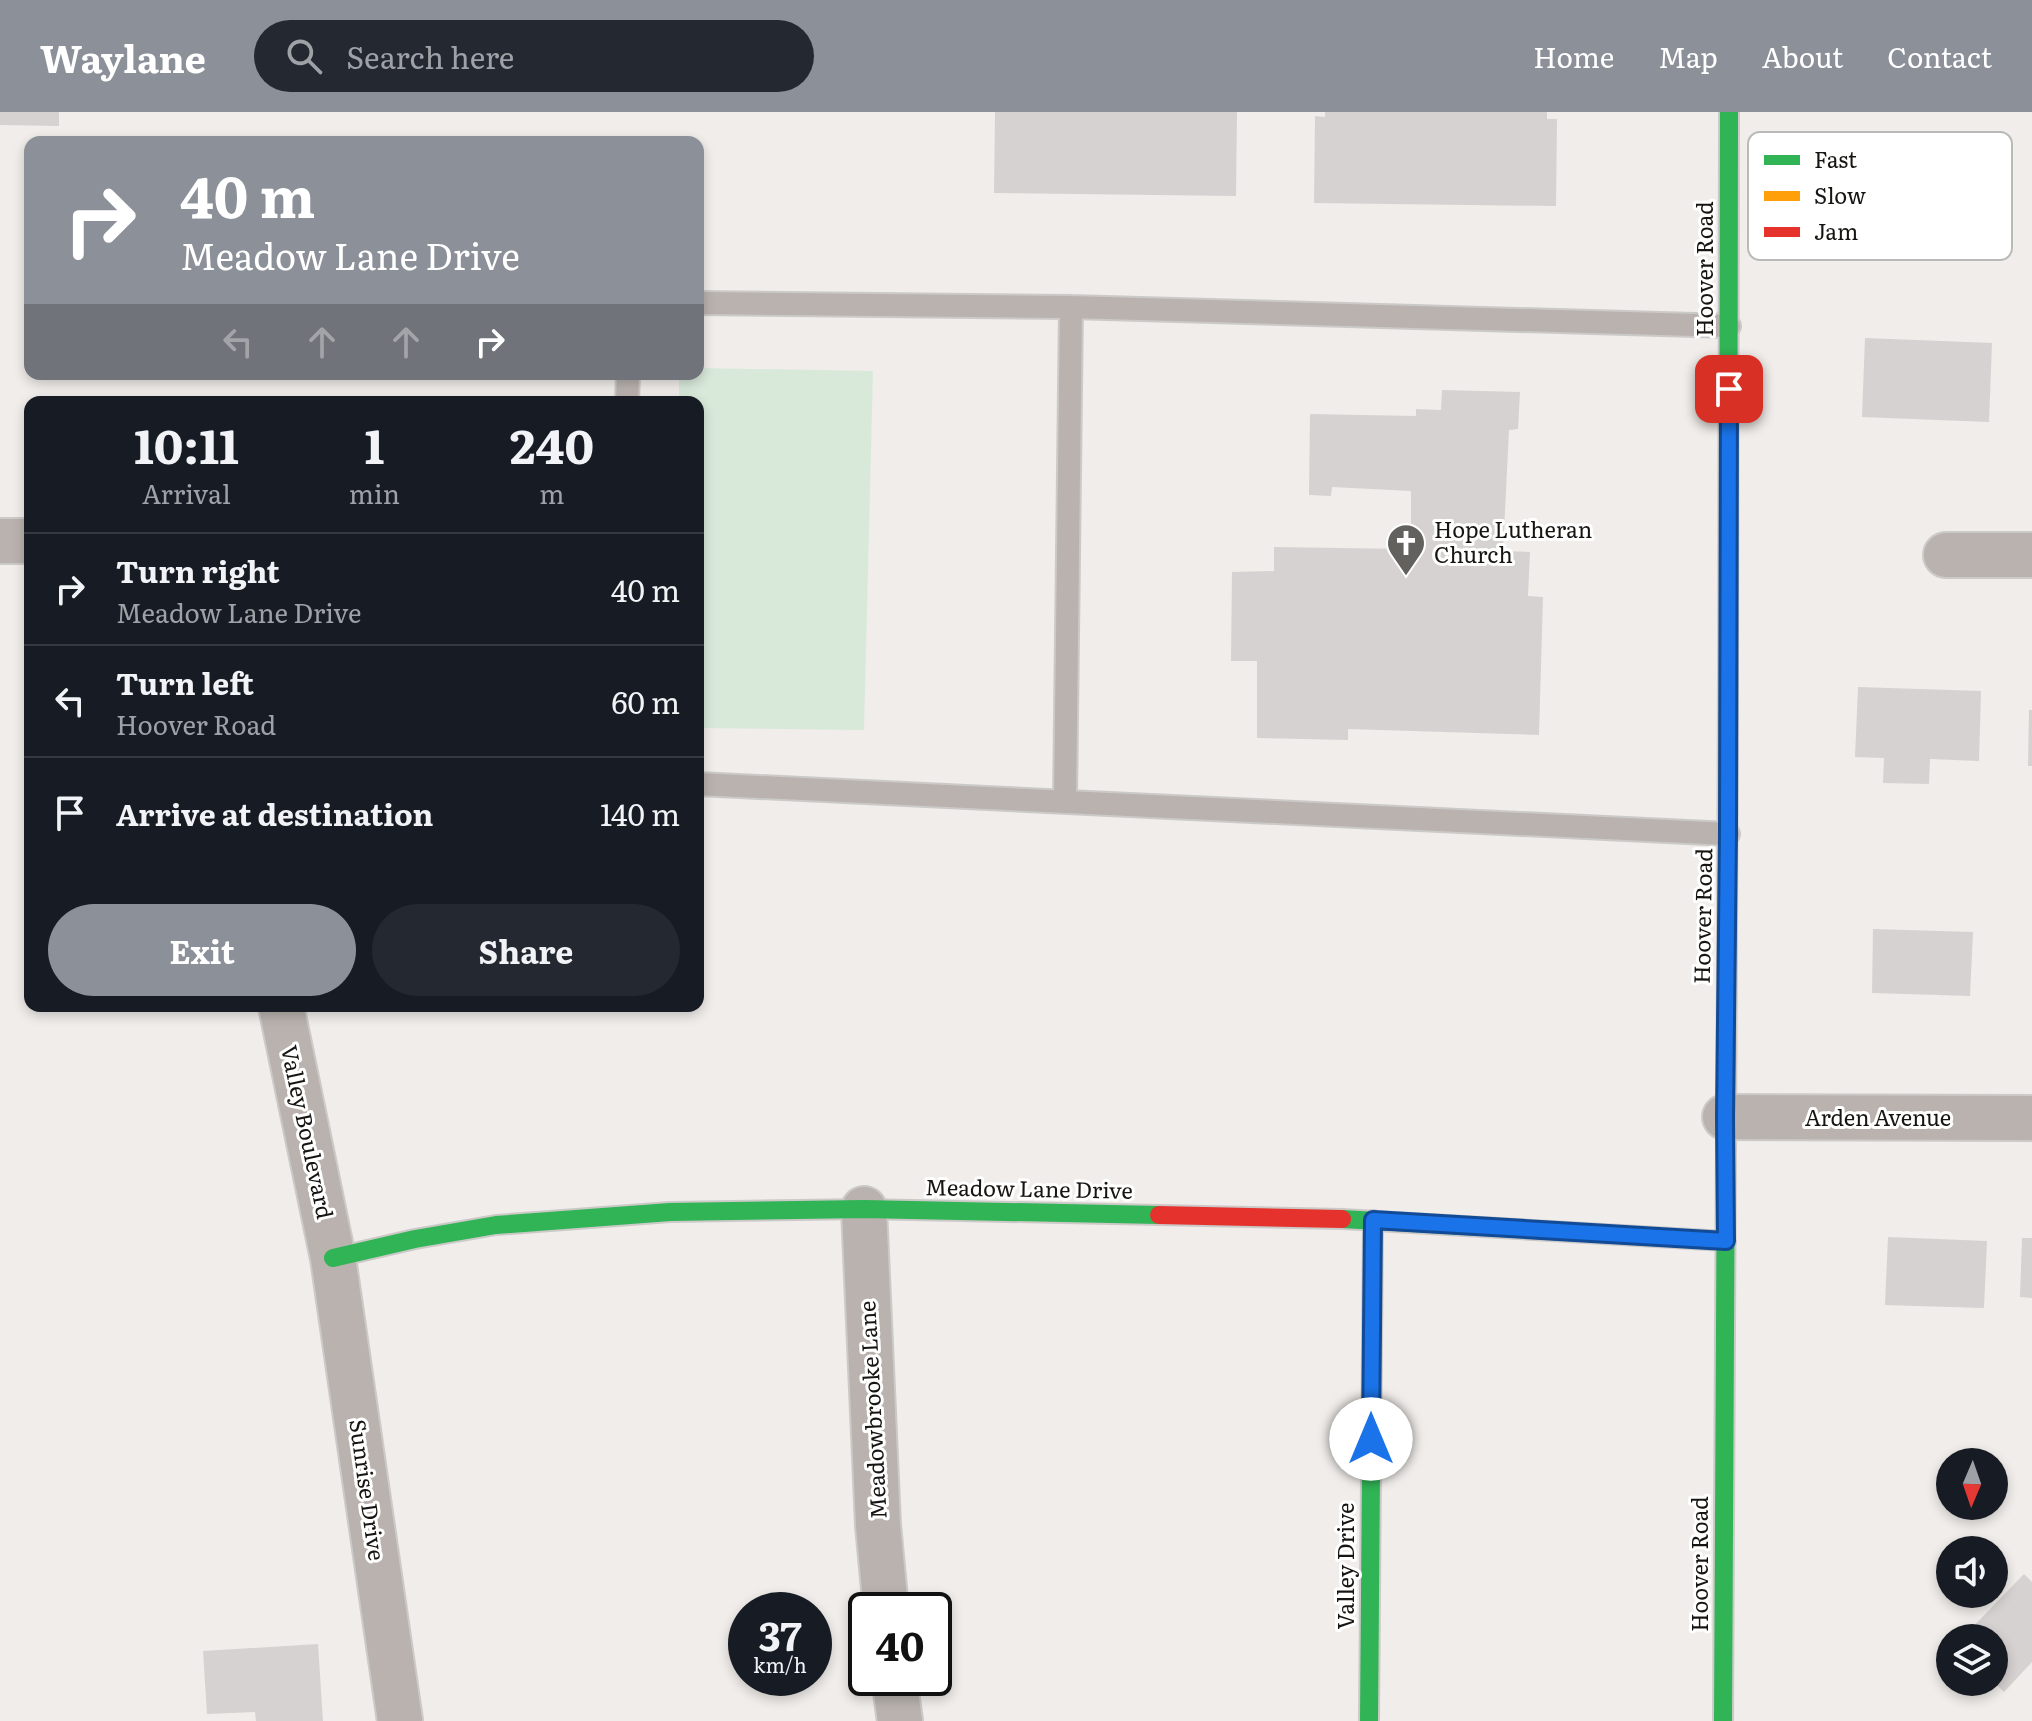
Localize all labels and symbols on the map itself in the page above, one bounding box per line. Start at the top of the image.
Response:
legend [1748,132,2012,260]
text: Fast [1814,142,1857,175]
text: Slow [1814,178,1866,211]
street label: Hoover Road [1687,201,1720,337]
text: Jam [1814,214,1858,247]
pin [1695,355,1763,423]
place label: Hope Lutheran Church [1434,512,1592,570]
church icon: Hope Lutheran Church [1385,522,1427,577]
street label: Hoover Road [1684,848,1719,984]
street label: Valley Boulevard [274,1042,343,1222]
street label: Arden Avenue [1805,1100,1951,1133]
street label: Meadow Lane Drive [925,1169,1133,1206]
street label: Meadowbrooke Lane [849,1300,894,1520]
position arrow [1329,1397,1413,1481]
street label: Sunrise Drive [342,1417,395,1563]
north arrow [1936,1448,2008,1520]
street label: Hoover Road [1682,1496,1715,1632]
street label: Valley Drive [1328,1502,1361,1630]
speed limit sign: 40 [848,1592,952,1696]

